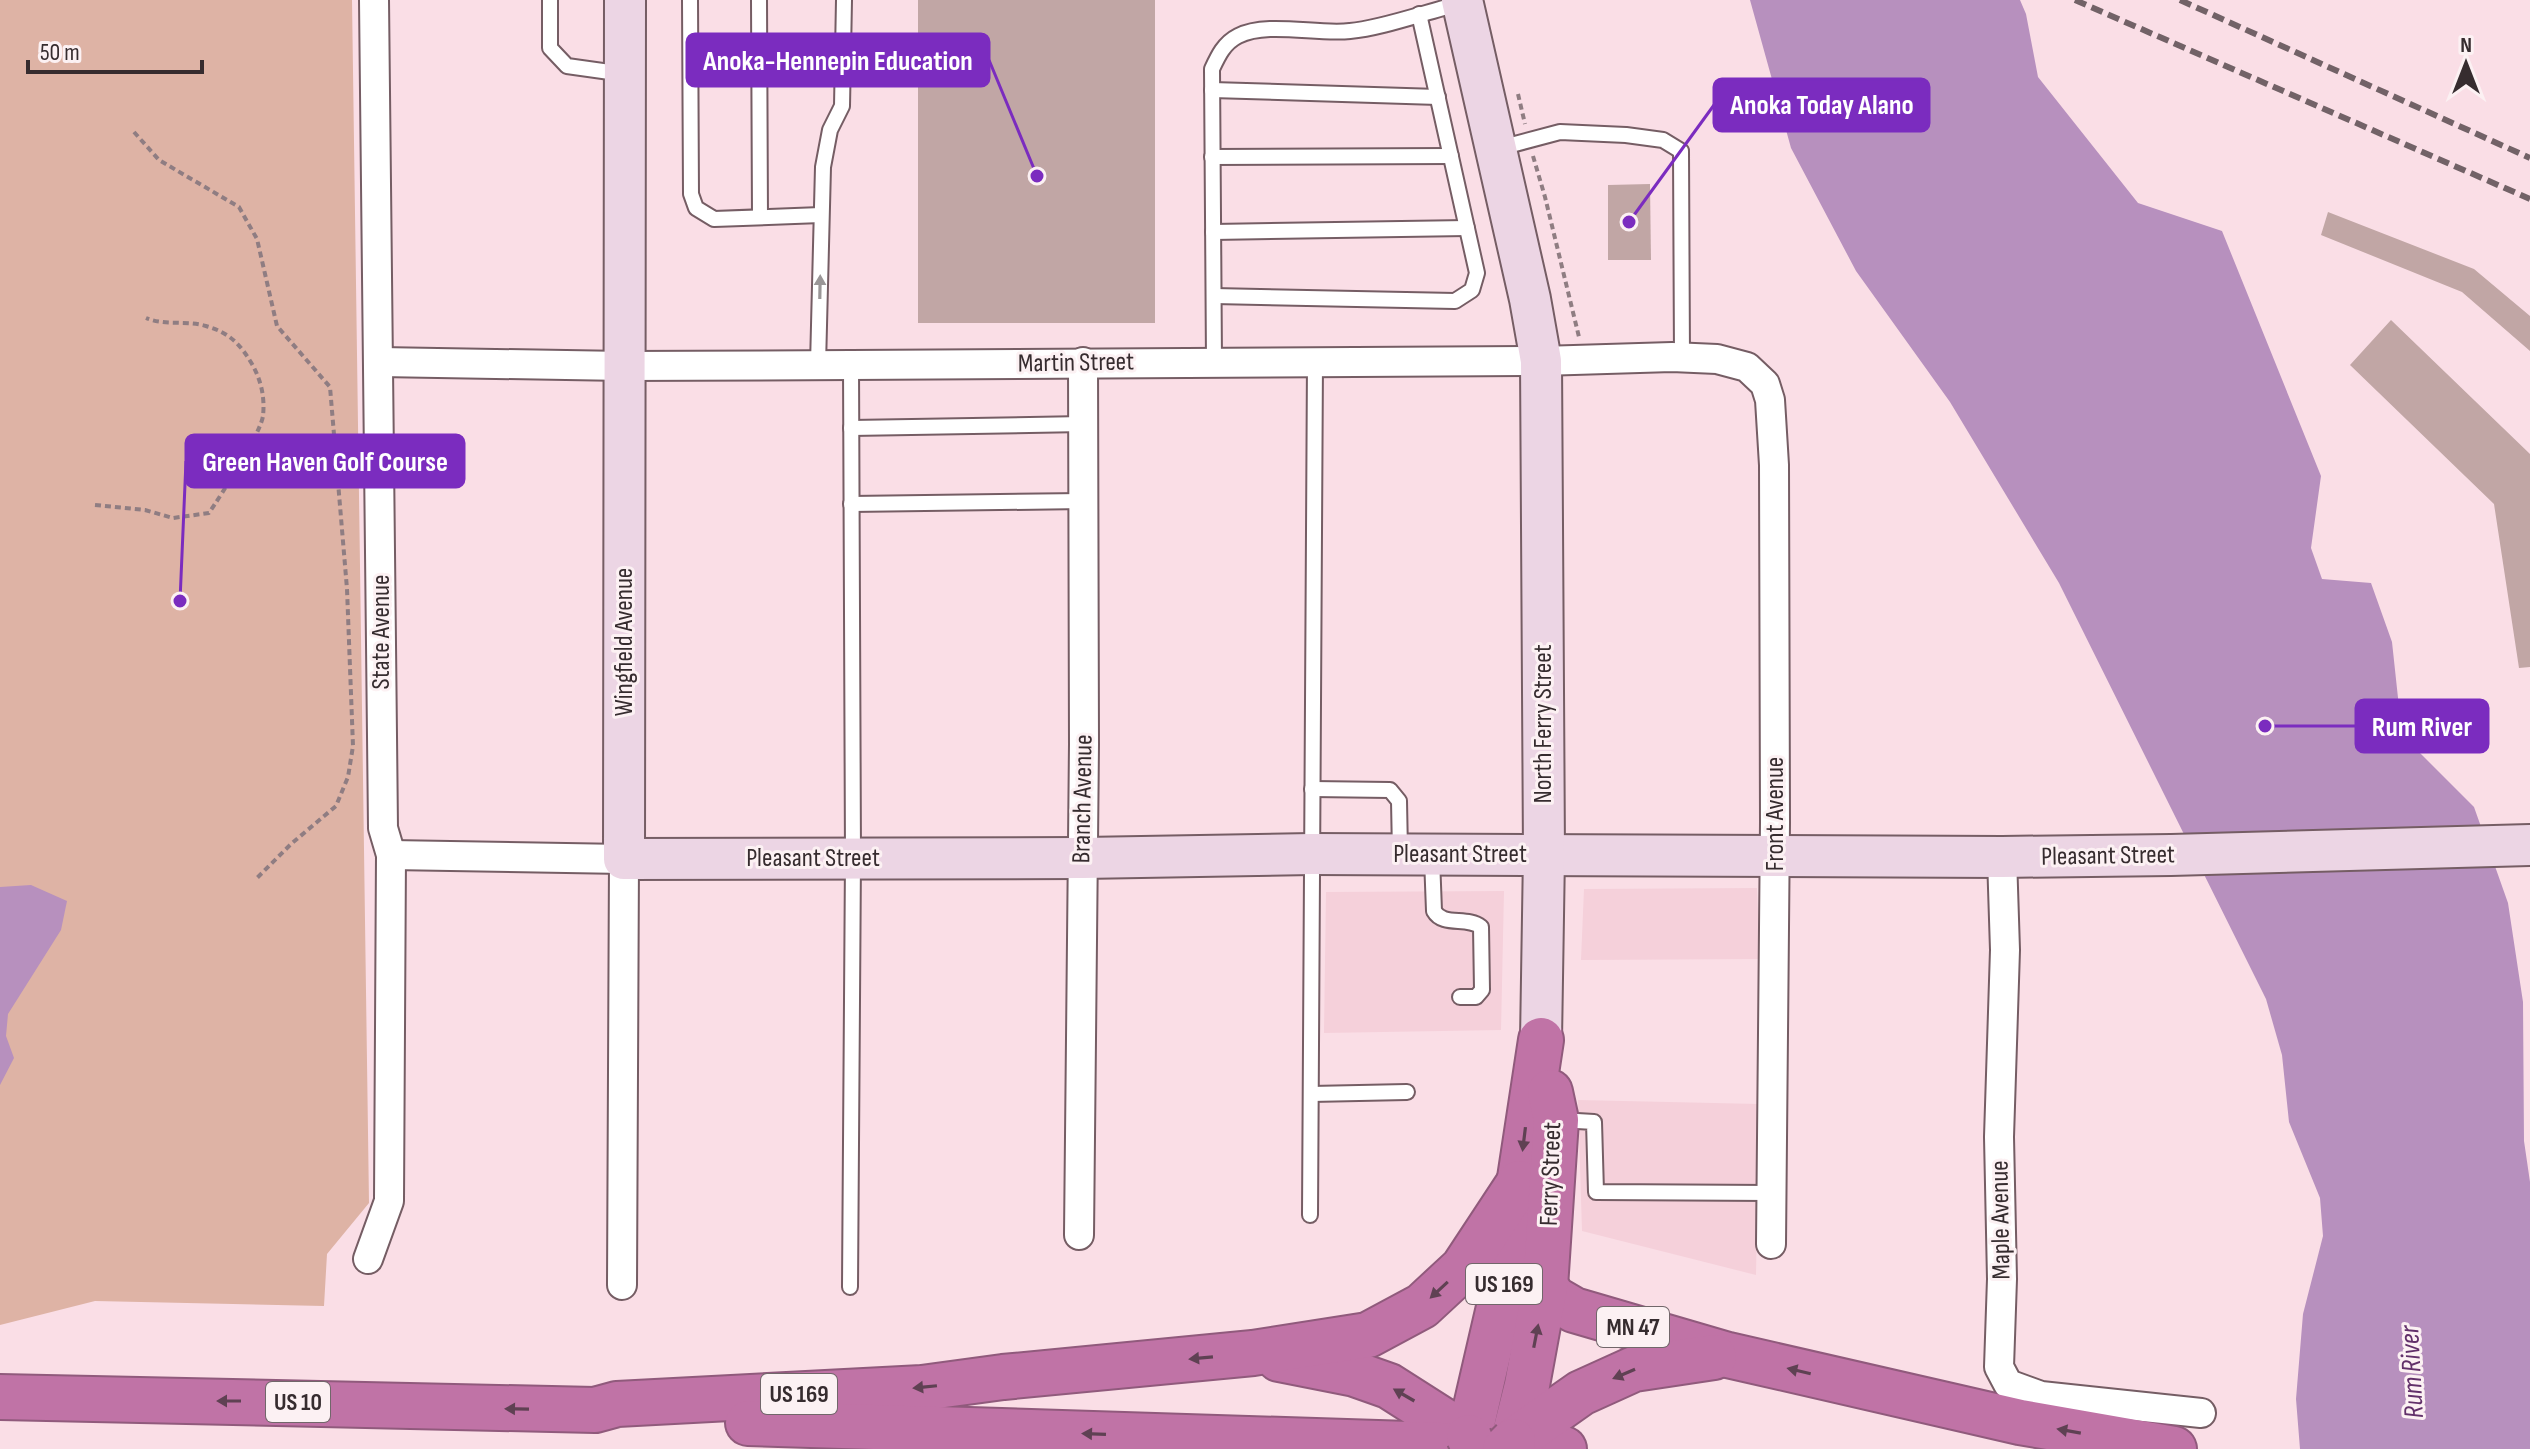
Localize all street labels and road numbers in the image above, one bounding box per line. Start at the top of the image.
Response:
street label: Martin Street [1018,346,1134,380]
street label: Wingfield Avenue [609,568,640,716]
street label: State Avenue [366,575,397,689]
street label: North Ferry Street [1528,644,1559,804]
street label: Branch Avenue [1066,734,1100,864]
street label: Front Avenue [1760,757,1791,871]
street label: Pleasant Street [1393,839,1527,870]
street label: Pleasant Street [2041,839,2175,873]
street label: Pleasant Street [746,843,880,874]
street label: Ferry Street [1534,1121,1568,1227]
street label: Maple Avenue [1984,1160,2018,1280]
road number: US 169 [1466,1264,1542,1304]
road number: MN 47 [1597,1307,1669,1347]
road number: US 169 [761,1374,837,1414]
road number: US 10 [266,1382,330,1422]

